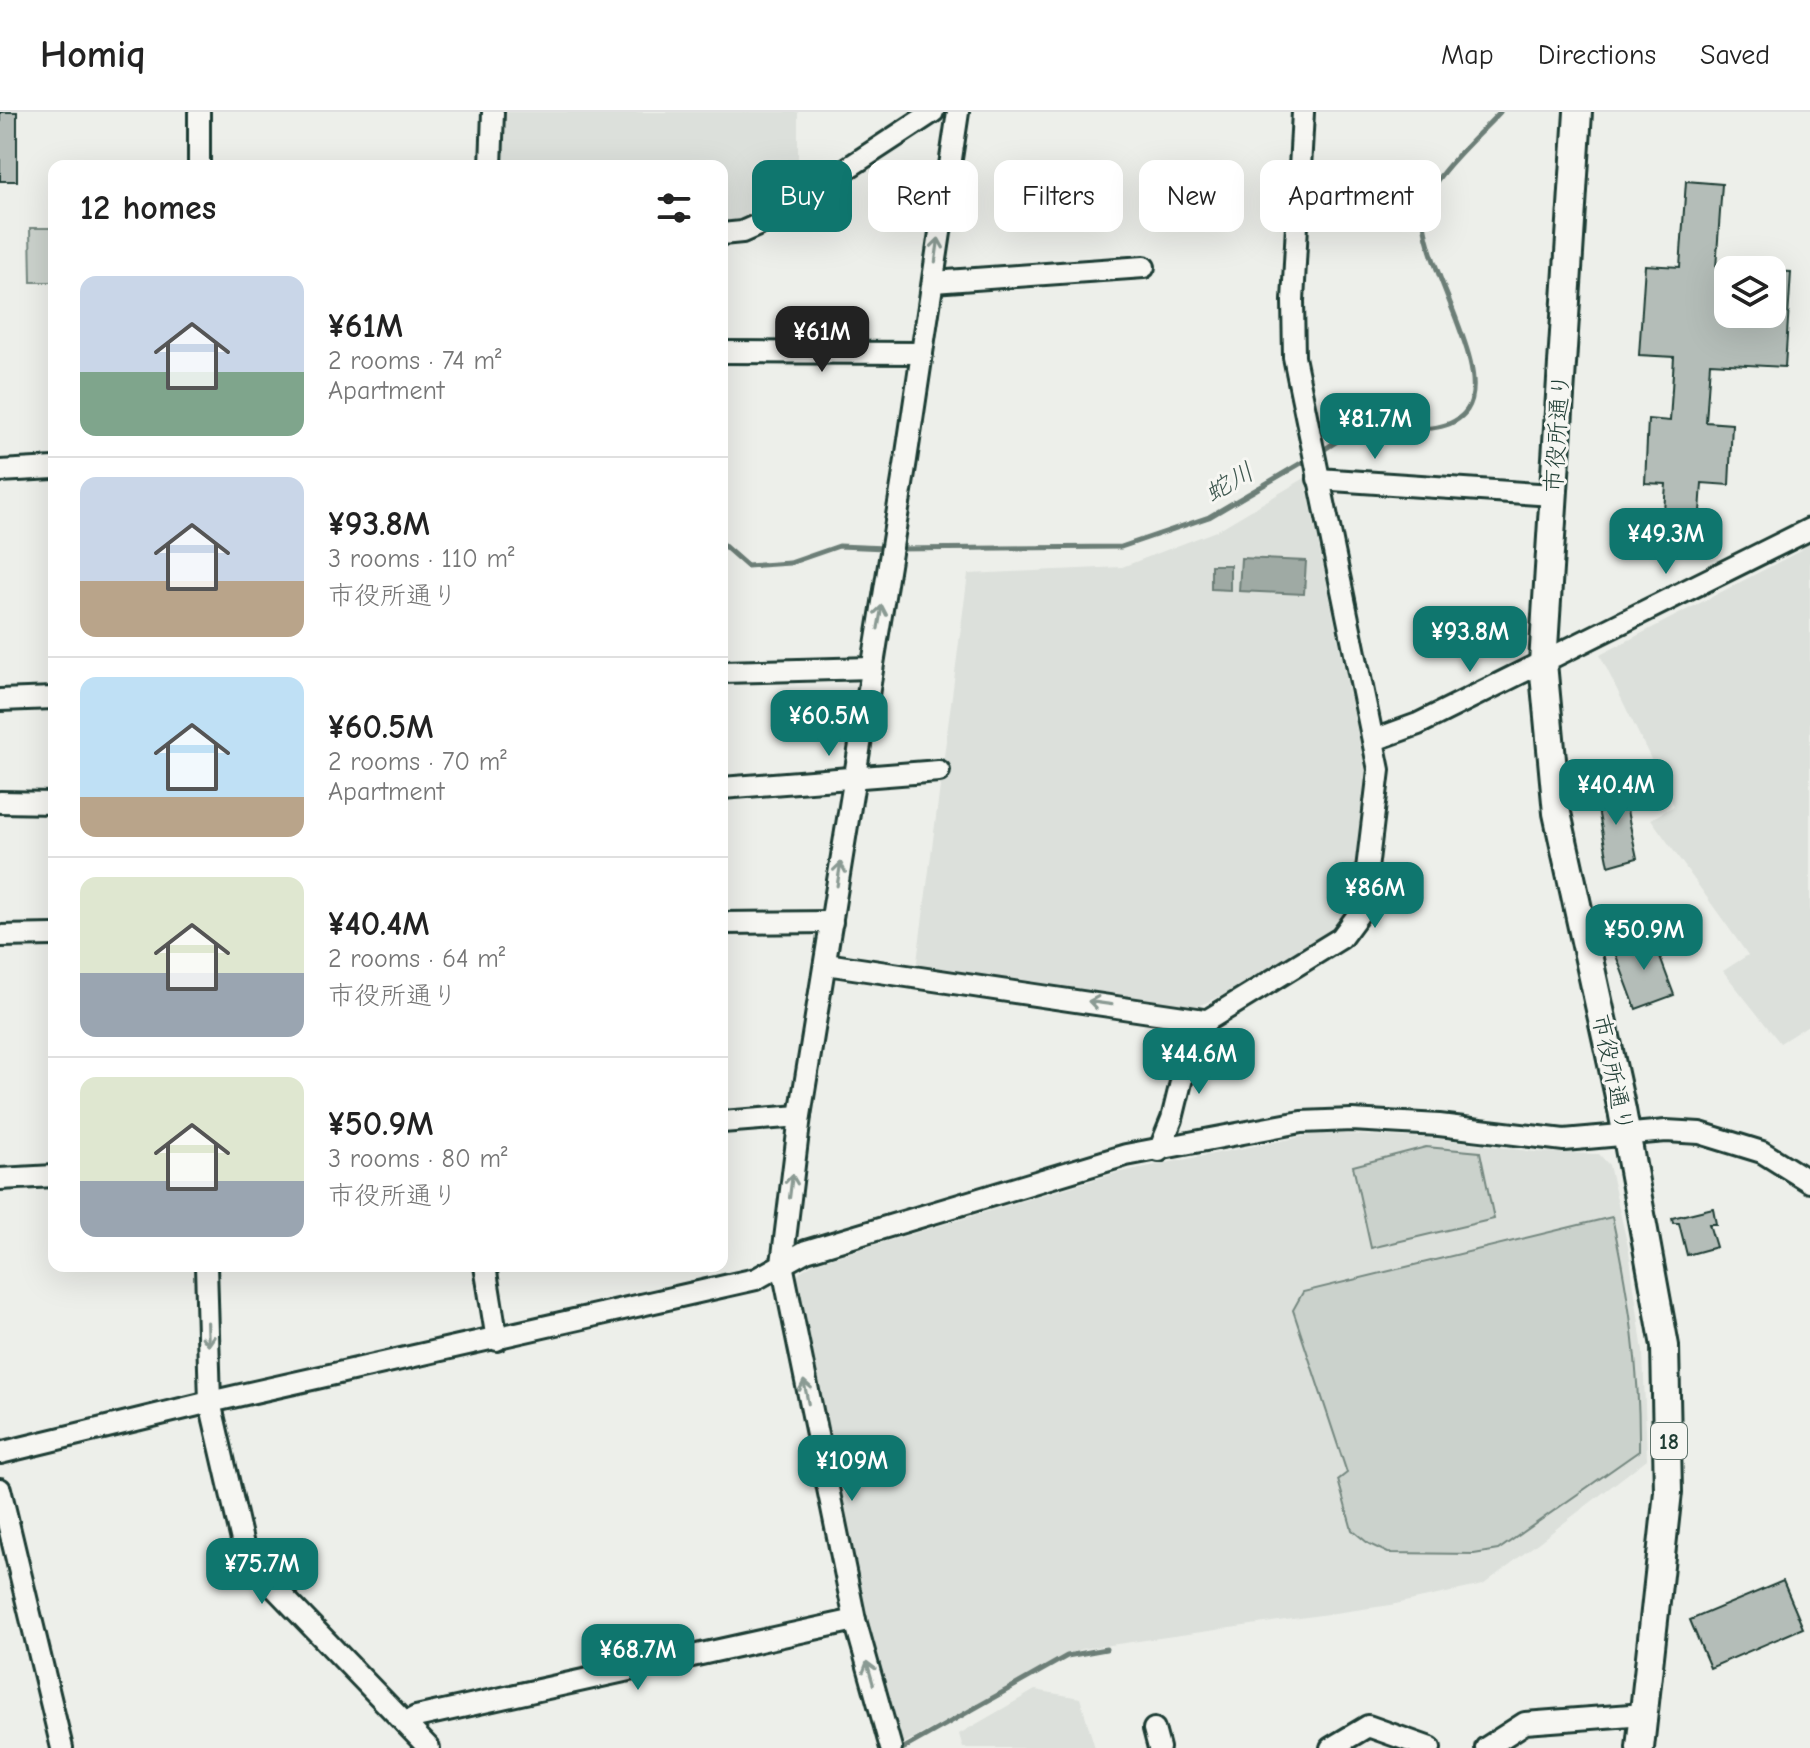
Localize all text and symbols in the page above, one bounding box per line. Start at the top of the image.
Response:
text: Homiq [40,33,146,77]
text: Map [1441,39,1494,71]
text: Directions [1538,39,1656,71]
text: Saved [1700,39,1770,71]
chip: Buy [752,160,852,232]
chip: Rent [868,160,978,232]
chip: Filters [994,160,1123,232]
chip: New [1139,160,1244,232]
chip: Apartment [1260,160,1441,232]
icon: filters [652,186,696,230]
text: 12 homes [80,188,216,228]
one-way arrow [930,238,945,263]
map controls [1714,256,1786,328]
button: layers [1714,256,1786,328]
text: ¥61M [328,306,403,346]
pin: ¥61M [775,306,869,374]
icon: home [144,308,240,404]
text: ¥61M [793,317,851,347]
text: 2 rooms · 74 m² [328,346,501,376]
street label: 市役所通り [1539,372,1575,494]
text: Apartment [328,376,444,406]
pin: ¥81.7M [1310,393,1440,461]
text: ¥81.7M [1338,404,1412,434]
water label: 蛇川 [1199,457,1260,509]
text: ¥93.8M [328,504,430,544]
pin: ¥49.3M [1601,508,1731,576]
icon: home [144,509,240,605]
text: ¥49.3M [1627,519,1705,549]
text: 3 rooms · 110 m² [328,544,515,574]
text: 市役所通り [328,581,458,611]
one-way arrow [873,605,888,630]
pin: ¥93.8M [1405,606,1535,674]
text: ¥93.8M [1431,617,1509,647]
pin: ¥60.5M [764,690,894,758]
text: ¥60.5M [789,701,869,731]
text: ¥60.5M [328,707,434,747]
icon: home [144,709,240,805]
text: 2 rooms · 70 m² [328,747,507,777]
pin: ¥40.4M [1551,759,1681,827]
text: ¥40.4M [1577,770,1655,800]
text: Apartment [328,777,444,807]
one-way arrow [833,862,848,887]
pin: ¥86M [1328,862,1422,930]
text: ¥86M [1345,873,1405,903]
text: ¥40.4M [328,904,430,944]
pin: ¥50.9M [1579,904,1709,972]
icon: home [144,909,240,1005]
text: ¥50.9M [1604,915,1684,945]
text: 2 rooms · 64 m² [328,944,505,974]
text: 市役所通り [328,981,458,1011]
one-way arrow [1087,995,1113,1010]
street label: 市役所通り [1587,1011,1639,1135]
pin: ¥44.6M [1134,1028,1264,1096]
text: ¥44.6M [1161,1039,1237,1069]
text: ¥50.9M [328,1104,434,1144]
icon: home [144,1109,240,1205]
text: 3 rooms · 80 m² [328,1144,507,1174]
one-way arrow [784,1174,799,1199]
text: 市役所通り [328,1181,458,1211]
one-way arrow [200,1320,216,1347]
one-way arrow [798,1380,813,1405]
road number: 18 [1651,1423,1687,1459]
pin: ¥109M [796,1435,908,1503]
text: ¥109M [816,1446,888,1476]
pin: ¥75.7M [197,1538,327,1606]
text: ¥75.7M [224,1549,300,1579]
pin: ¥68.7M [573,1624,703,1692]
text: ¥68.7M [599,1635,677,1665]
one-way arrow [862,1660,877,1686]

